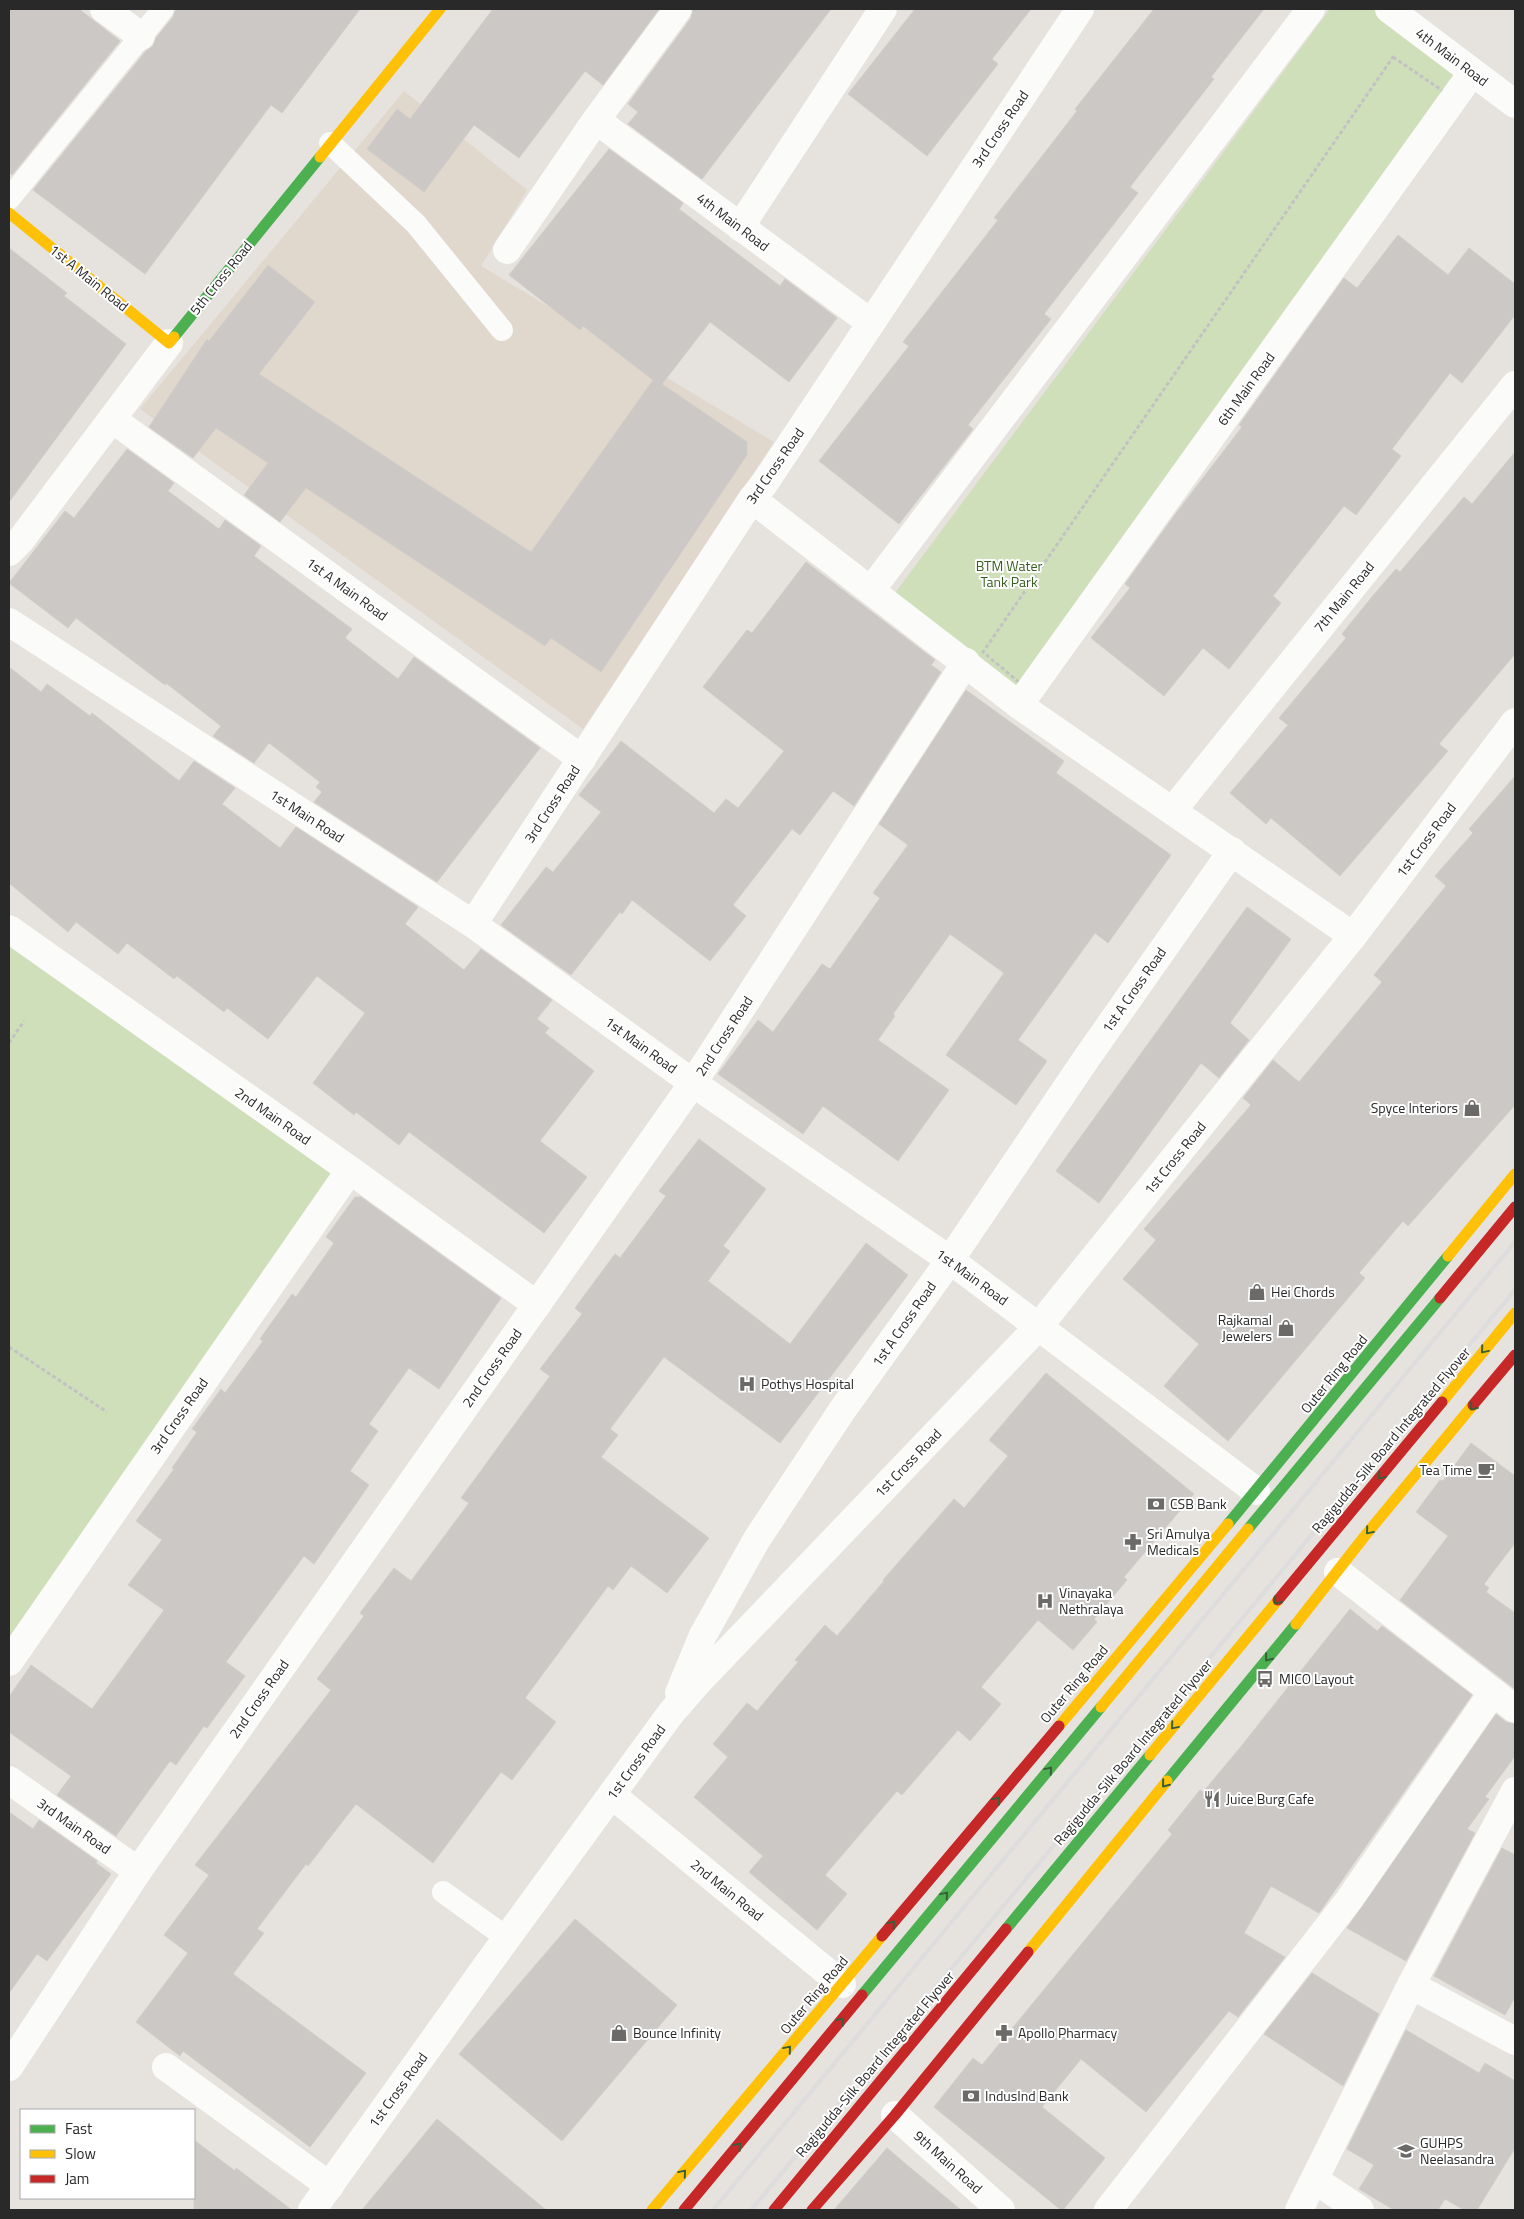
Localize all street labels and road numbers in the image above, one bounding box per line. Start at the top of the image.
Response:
street label: 4th Main Road [1412,22,1493,91]
street label: 3rd Cross Road [966,86,1033,172]
street label: 4th Main Road [693,187,774,256]
street label: 5th Cross Road [184,236,257,319]
street label: 1st A Main Road [45,239,133,316]
street label: 6th Main Road [1212,348,1279,430]
street label: 3rd Cross Road [740,423,809,508]
street label: 1st A Main Road [302,552,393,625]
street label: 7th Main Road [1308,557,1379,637]
street label: 3rd Cross Road [519,761,585,847]
street label: 1st Main Road [266,784,349,848]
street label: 1st Cross Road [1391,798,1461,881]
street label: 1st A Cross Road [1096,943,1171,1037]
street label: 2nd Cross Road [690,991,757,1080]
street label: 1st Main Road [601,1011,682,1078]
street label: 2nd Main Road [231,1082,316,1150]
street label: 1st Cross Road [1139,1117,1211,1199]
street label: 1st Main Road [932,1243,1013,1310]
street label: 1st A Cross Road [866,1277,941,1371]
street label: 2nd Cross Road [457,1324,527,1411]
street label: Outer Ring Road [1295,1330,1372,1418]
street label: Ragigudda-Silk Board Integrated Flyover [1306,1342,1475,1537]
street label: 3rd Cross Road [144,1373,213,1458]
street label: 1st Cross Road [869,1424,946,1502]
street label: Outer Ring Road [1035,1640,1113,1727]
street label: Ragigudda-Silk Board Integrated Flyover [1048,1654,1217,1849]
street label: 2nd Cross Road [224,1655,294,1742]
street label: 1st Cross Road [601,1720,670,1804]
street label: 3rd Main Road [33,1792,115,1859]
street label: 2nd Main Road [686,1854,768,1926]
street label: Outer Ring Road [775,1951,853,2038]
street label: Ragigudda-Silk Board Integrated Flyover [790,1966,959,2161]
street label: 1st Cross Road [363,2048,432,2132]
street label: 9th Main Road [909,2125,987,2198]

